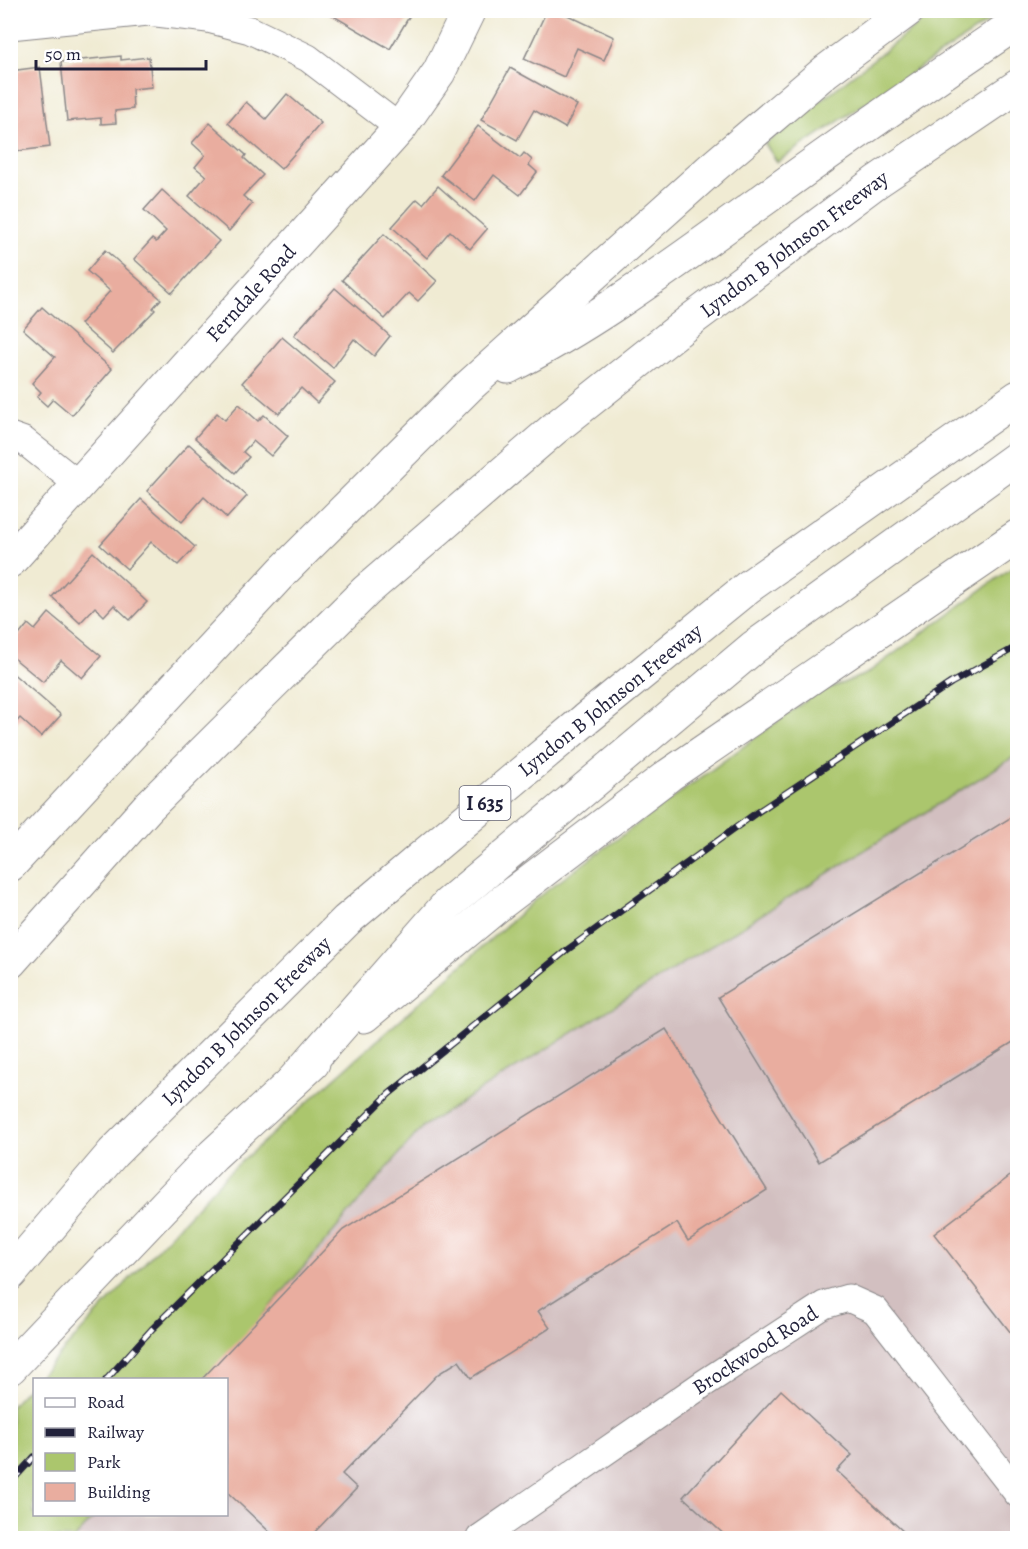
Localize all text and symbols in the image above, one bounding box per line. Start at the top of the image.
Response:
scale bar [36,33,206,71]
text: 50 m [45,42,81,66]
street label: Lyndon B Johnson Freeway [694,163,894,324]
street label: Ferndale Road [200,238,303,348]
street label: Lyndon B Johnson Freeway [512,617,708,783]
road number: I 635 [460,786,510,820]
street label: Lyndon B Johnson Freeway [155,930,337,1112]
street label: Brockwood Road [687,1299,824,1401]
legend [33,1378,228,1516]
text: Road [87,1390,125,1414]
text: Railway [87,1420,145,1444]
text: Park [87,1450,121,1474]
text: Building [87,1480,151,1504]

